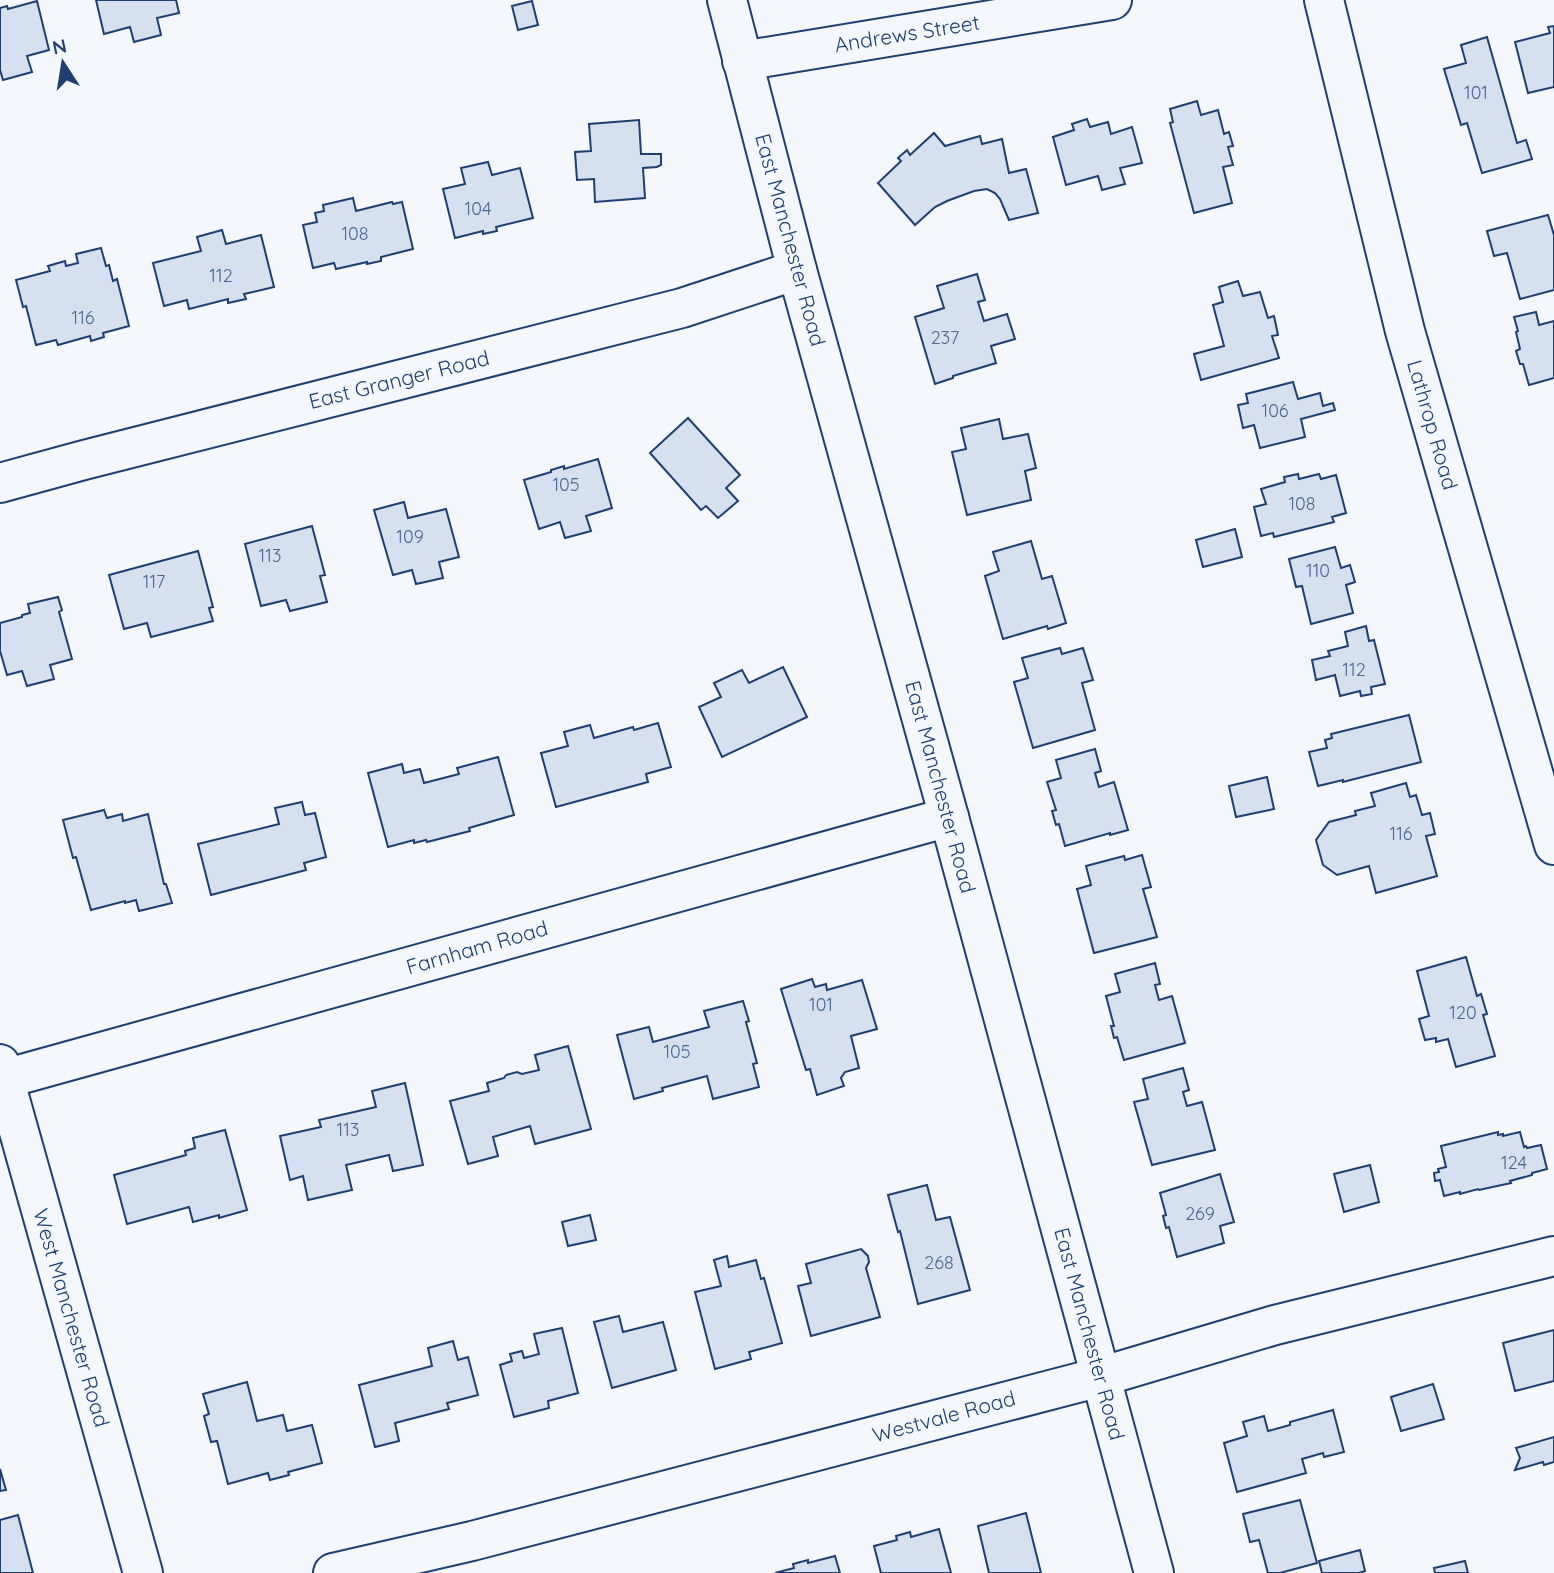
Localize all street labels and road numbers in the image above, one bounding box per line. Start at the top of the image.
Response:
street label: Andrews Street [832,9,981,57]
street label: East Manchester Road [750,131,832,349]
street label: East Granger Road [306,344,492,414]
street label: Lathrop Road [1402,357,1464,493]
street label: East Manchester Road [900,678,982,896]
street label: Farnham Road [403,914,551,980]
street label: West Manchester Road [28,1205,116,1430]
street label: East Manchester Road [1049,1225,1131,1443]
street label: Westvale Road [869,1384,1018,1448]

